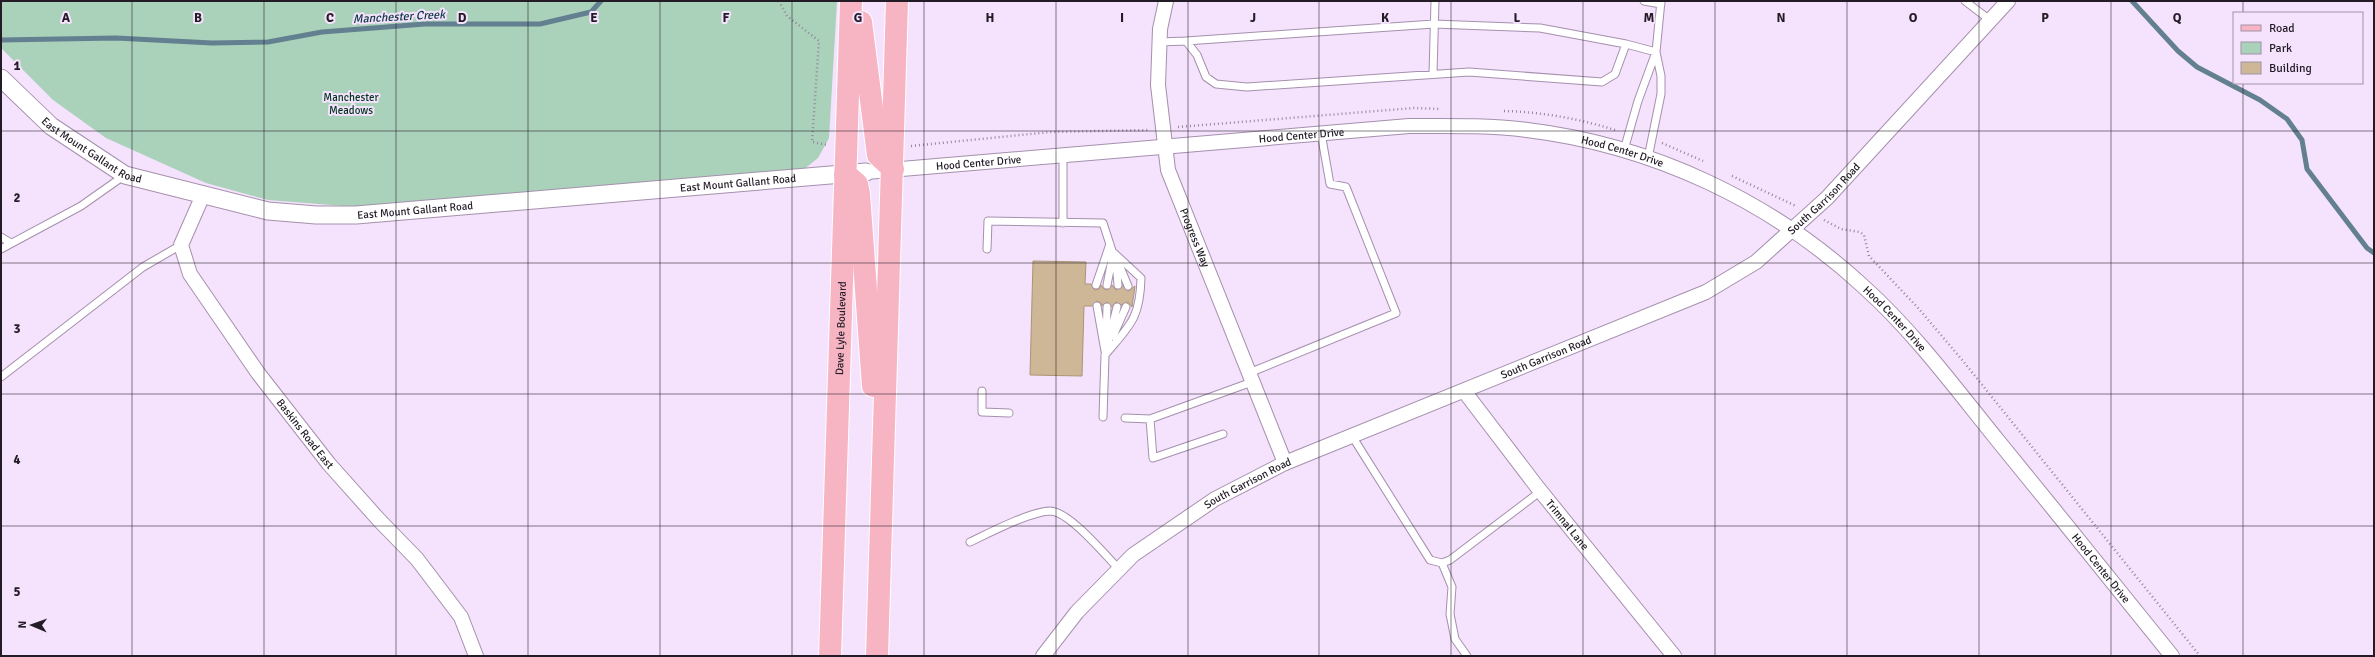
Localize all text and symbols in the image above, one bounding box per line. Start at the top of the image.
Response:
water label: Manchester Creek [352,7,447,27]
text: A [62,10,71,26]
text: B [194,10,202,26]
text: C [326,10,334,26]
text: D [458,10,467,26]
text: E [590,10,598,26]
text: F [723,10,730,26]
text: G [854,10,862,26]
text: H [986,10,994,26]
text: I [1120,10,1124,26]
text: J [1250,10,1256,26]
text: K [1381,10,1389,26]
text: L [1514,10,1521,26]
text: M [1644,10,1655,26]
text: N [1776,10,1786,26]
text: O [1909,10,1918,26]
text: P [2041,10,2049,26]
text: Q [2173,10,2182,26]
legend [2233,12,2363,84]
text: Road [2269,21,2295,36]
text: Park [2269,41,2292,56]
text: 1 [13,58,21,74]
text: Building [2269,61,2312,76]
park label: Manchester Meadows [323,91,379,117]
street label: East Mount Gallant Road [39,114,143,186]
street label: Hood Center Drive [1258,125,1345,145]
street label: Hood Center Drive [1580,133,1666,169]
street label: Hood Center Drive [935,152,1022,173]
street label: South Garrison Road [1785,160,1863,237]
street label: East Mount Gallant Road [679,171,797,194]
text: 2 [13,190,21,206]
street label: East Mount Gallant Road [357,199,474,221]
street label: Progress Way [1177,206,1213,270]
street label: Dave Lyle Boulevard [833,281,849,375]
street label: Hood Center Drive [1861,283,1929,354]
text: 3 [13,321,21,337]
street label: South Garrison Road [1499,333,1593,381]
street label: Baskins Road East [274,396,337,471]
text: 4 [13,452,21,468]
street label: South Garrison Road [1201,455,1293,511]
street label: Trimnal Lane [1543,497,1592,552]
street label: Hood Center Drive [2069,531,2133,605]
text: 5 [13,584,21,600]
north arrow [12,605,52,645]
text: N [16,621,29,629]

